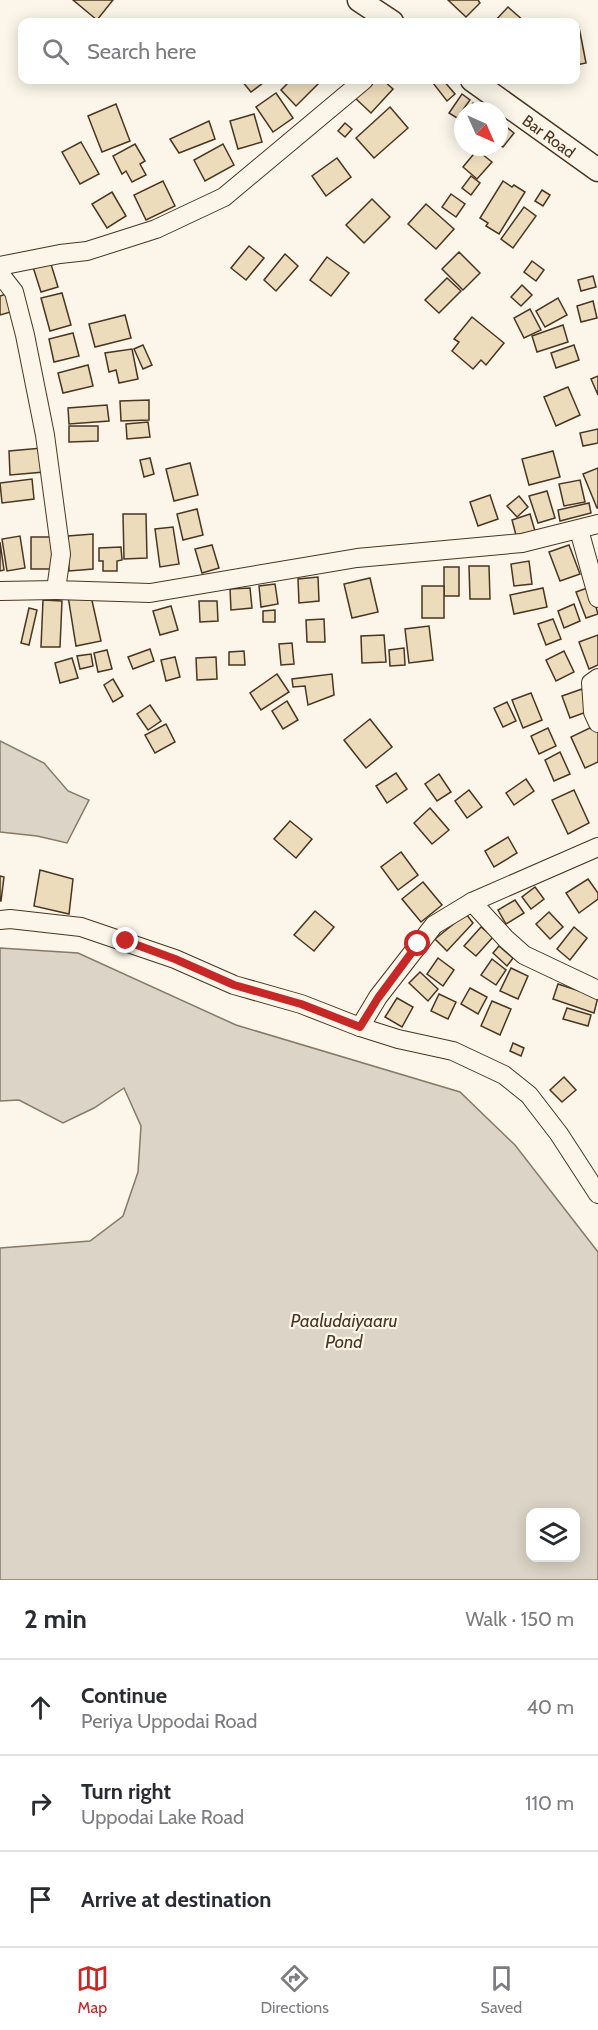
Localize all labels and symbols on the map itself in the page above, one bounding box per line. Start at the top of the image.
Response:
north arrow [454,102,508,156]
street label: Bar Road [519,111,579,162]
route end [112,927,138,953]
route start [404,930,430,956]
water label: Paaludaiyaaru Pond [291,1310,398,1353]

